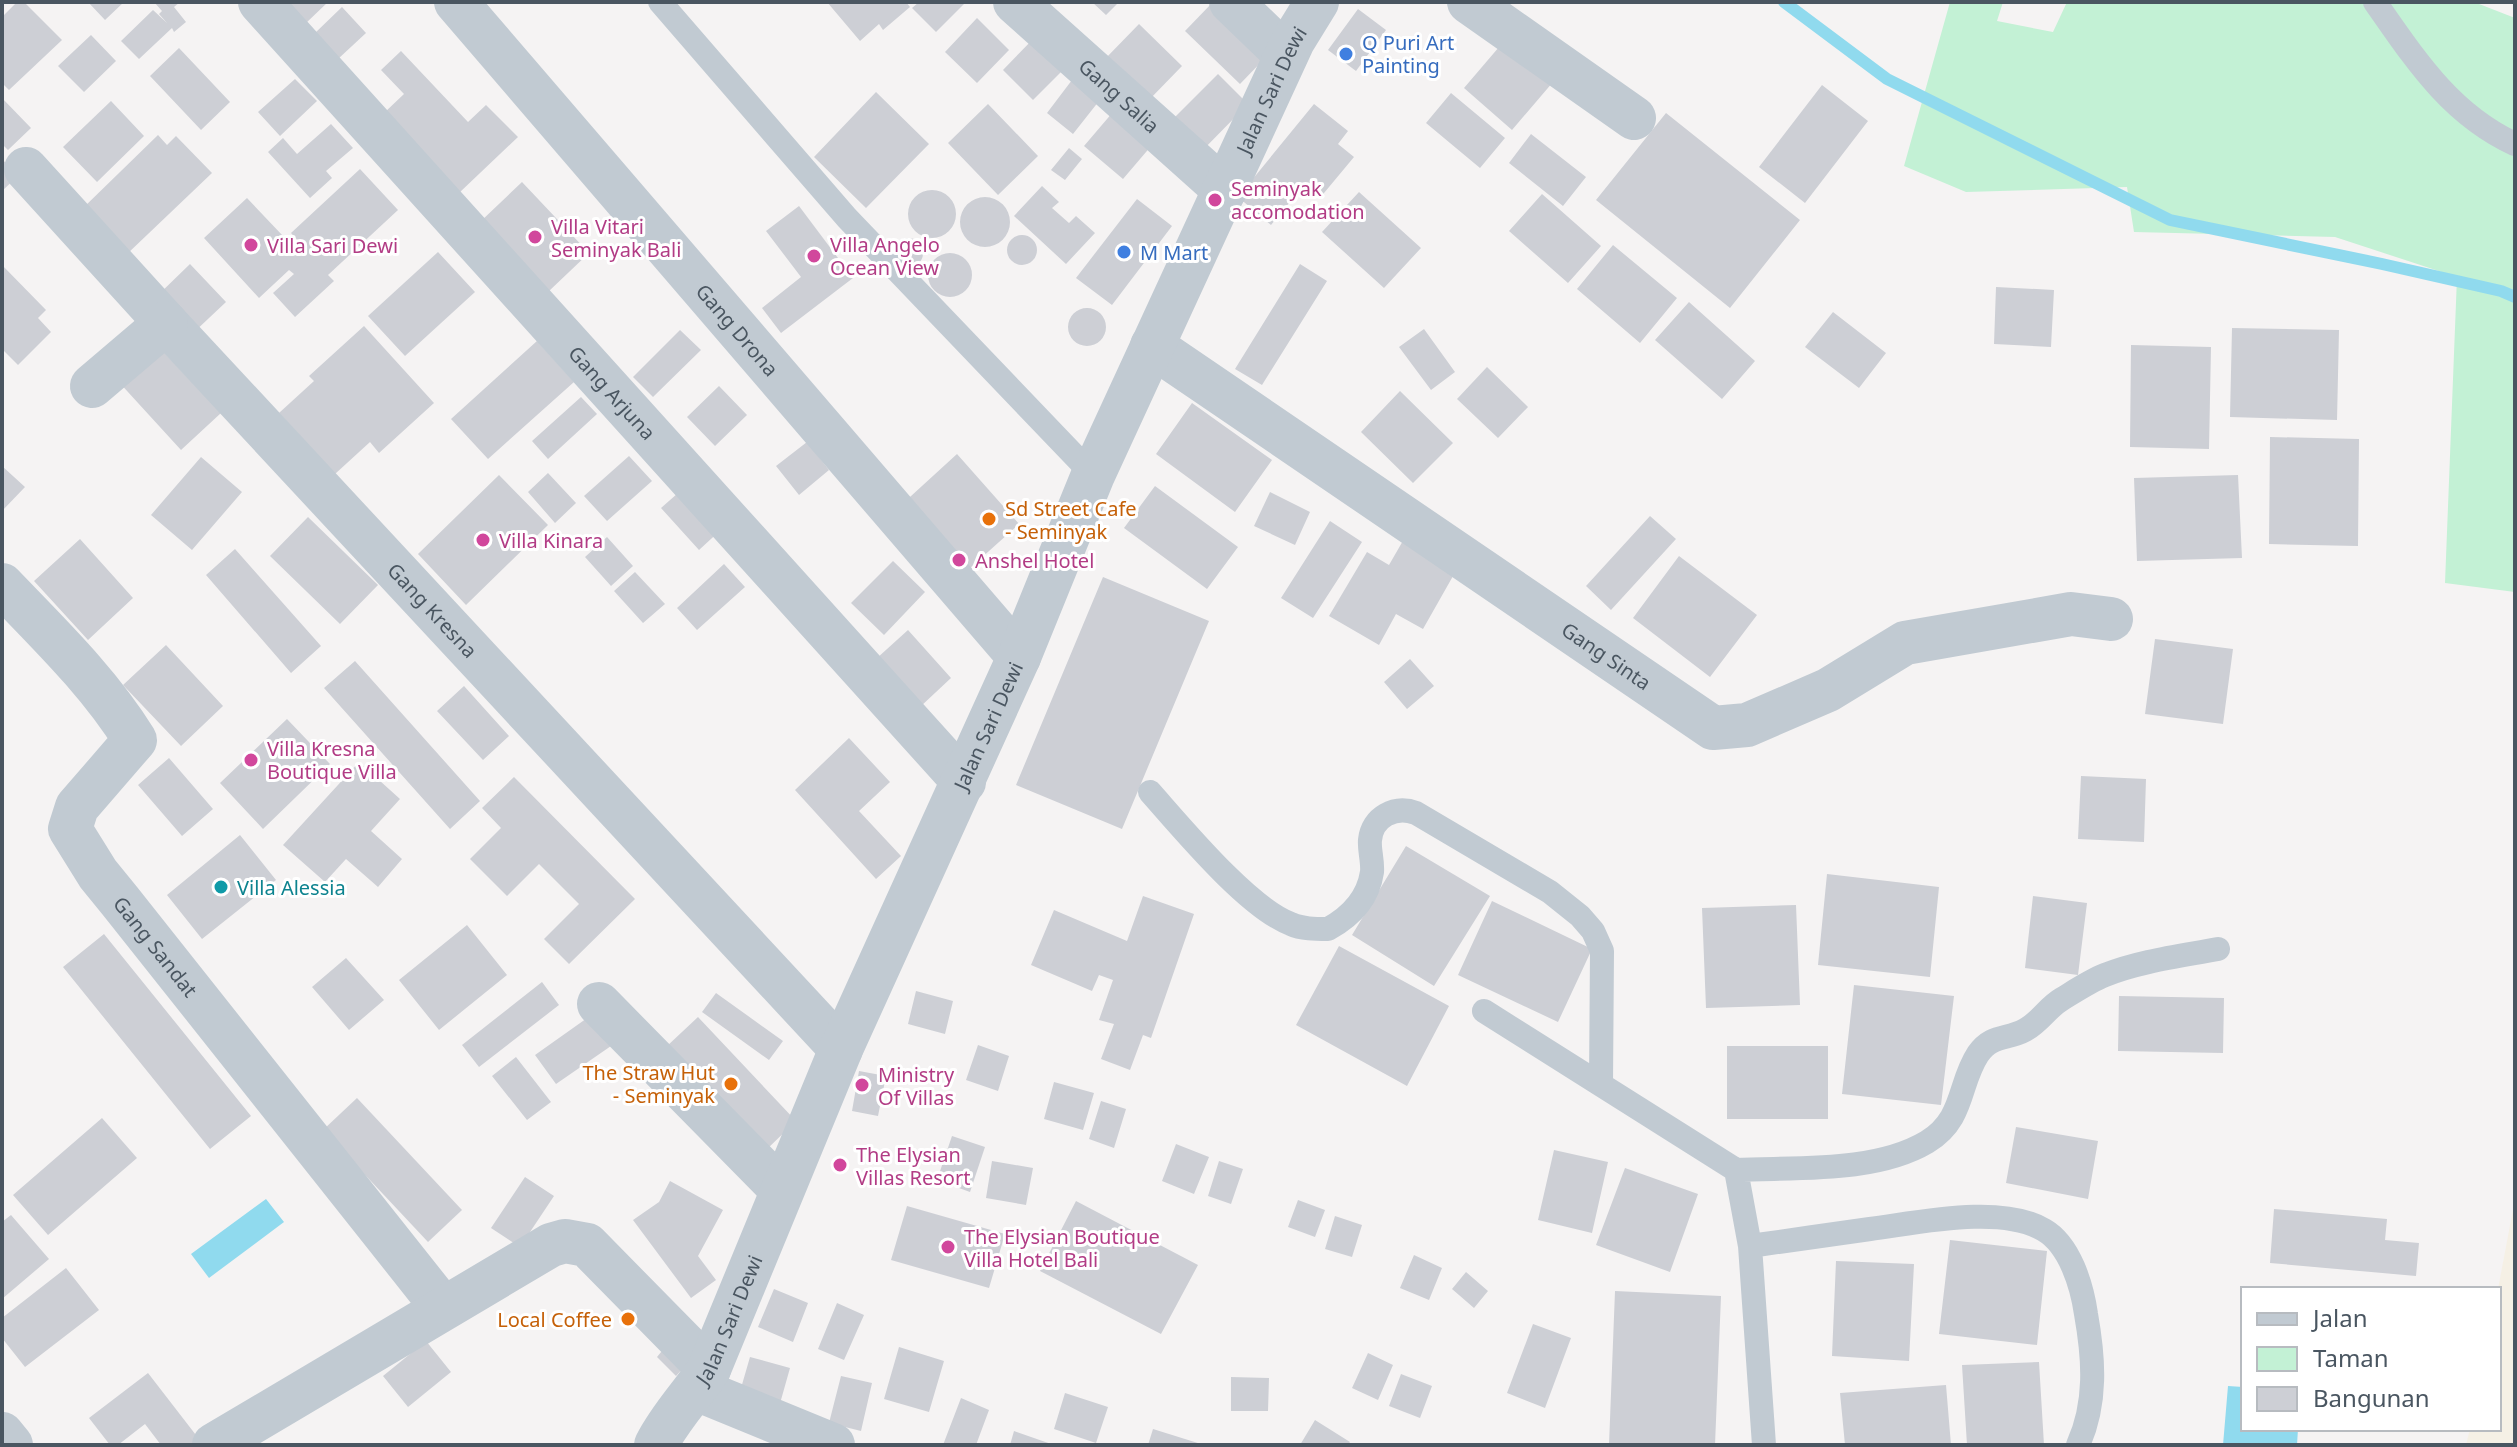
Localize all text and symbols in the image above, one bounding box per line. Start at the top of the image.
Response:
street label: Jalan Sari Dewi [1229,21,1312,160]
place label: Q Puri Art Painting [1362,29,1454,79]
marker: Q Puri Art Painting [1337,45,1355,63]
street label: Gang Salia [1073,52,1165,139]
place label: Seminyak accomodation [1231,175,1365,225]
marker: Seminyak accomodation [1206,191,1224,209]
place label: Villa Vitari Seminyak Bali [551,213,681,263]
marker: Villa Vitari Seminyak Bali [526,228,544,246]
place label: Villa Angelo Ocean View [830,231,940,281]
place label: Villa Sari Dewi [267,232,398,259]
marker: Villa Sari Dewi [242,236,260,254]
place label: M Mart [1140,239,1208,266]
marker: M Mart [1115,243,1133,261]
marker: Villa Angelo Ocean View [805,247,823,265]
street label: Gang Drona [690,278,785,382]
street label: Gang Arjuna [563,340,662,445]
place label: Sd Street Cafe - Seminyak [1005,495,1137,545]
marker: Sd Street Cafe - Seminyak [980,510,998,528]
place label: Villa Kinara [499,527,603,554]
marker: Villa Kinara [474,531,492,549]
place label: Anshel Hotel [975,547,1094,574]
marker: Anshel Hotel [950,551,968,569]
street label: Gang Kresna [382,557,484,663]
street label: Gang Sinta [1557,616,1657,696]
street label: Jalan Sari Dewi [946,657,1029,796]
place label: Villa Kresna Boutique Villa [267,735,397,785]
marker: Villa Kresna Boutique Villa [242,751,260,769]
place label: Villa Alessia [237,874,346,901]
marker: Villa Alessia [212,878,230,896]
street label: Gang Sandat [108,890,204,1002]
place label: The Straw Hut - Seminyak [582,1059,715,1109]
place label: Ministry Of Villas [878,1061,955,1111]
marker: The Straw Hut - Seminyak [722,1075,740,1093]
marker: Ministry Of Villas [853,1076,871,1094]
place label: The Elysian Villas Resort [856,1141,970,1191]
marker: The Elysian Villas Resort [831,1156,849,1174]
place label: The Elysian Boutique Villa Hotel Bali [964,1223,1160,1273]
marker: The Elysian Boutique Villa Hotel Bali [939,1238,957,1256]
street label: Jalan Sari Dewi [688,1251,768,1391]
legend [2241,1287,2501,1431]
text: Jalan [2311,1301,2368,1334]
place label: Local Coffee [497,1306,612,1333]
marker: Local Coffee [619,1310,637,1328]
text: Taman [2313,1341,2389,1374]
text: Bangunan [2313,1381,2430,1414]

